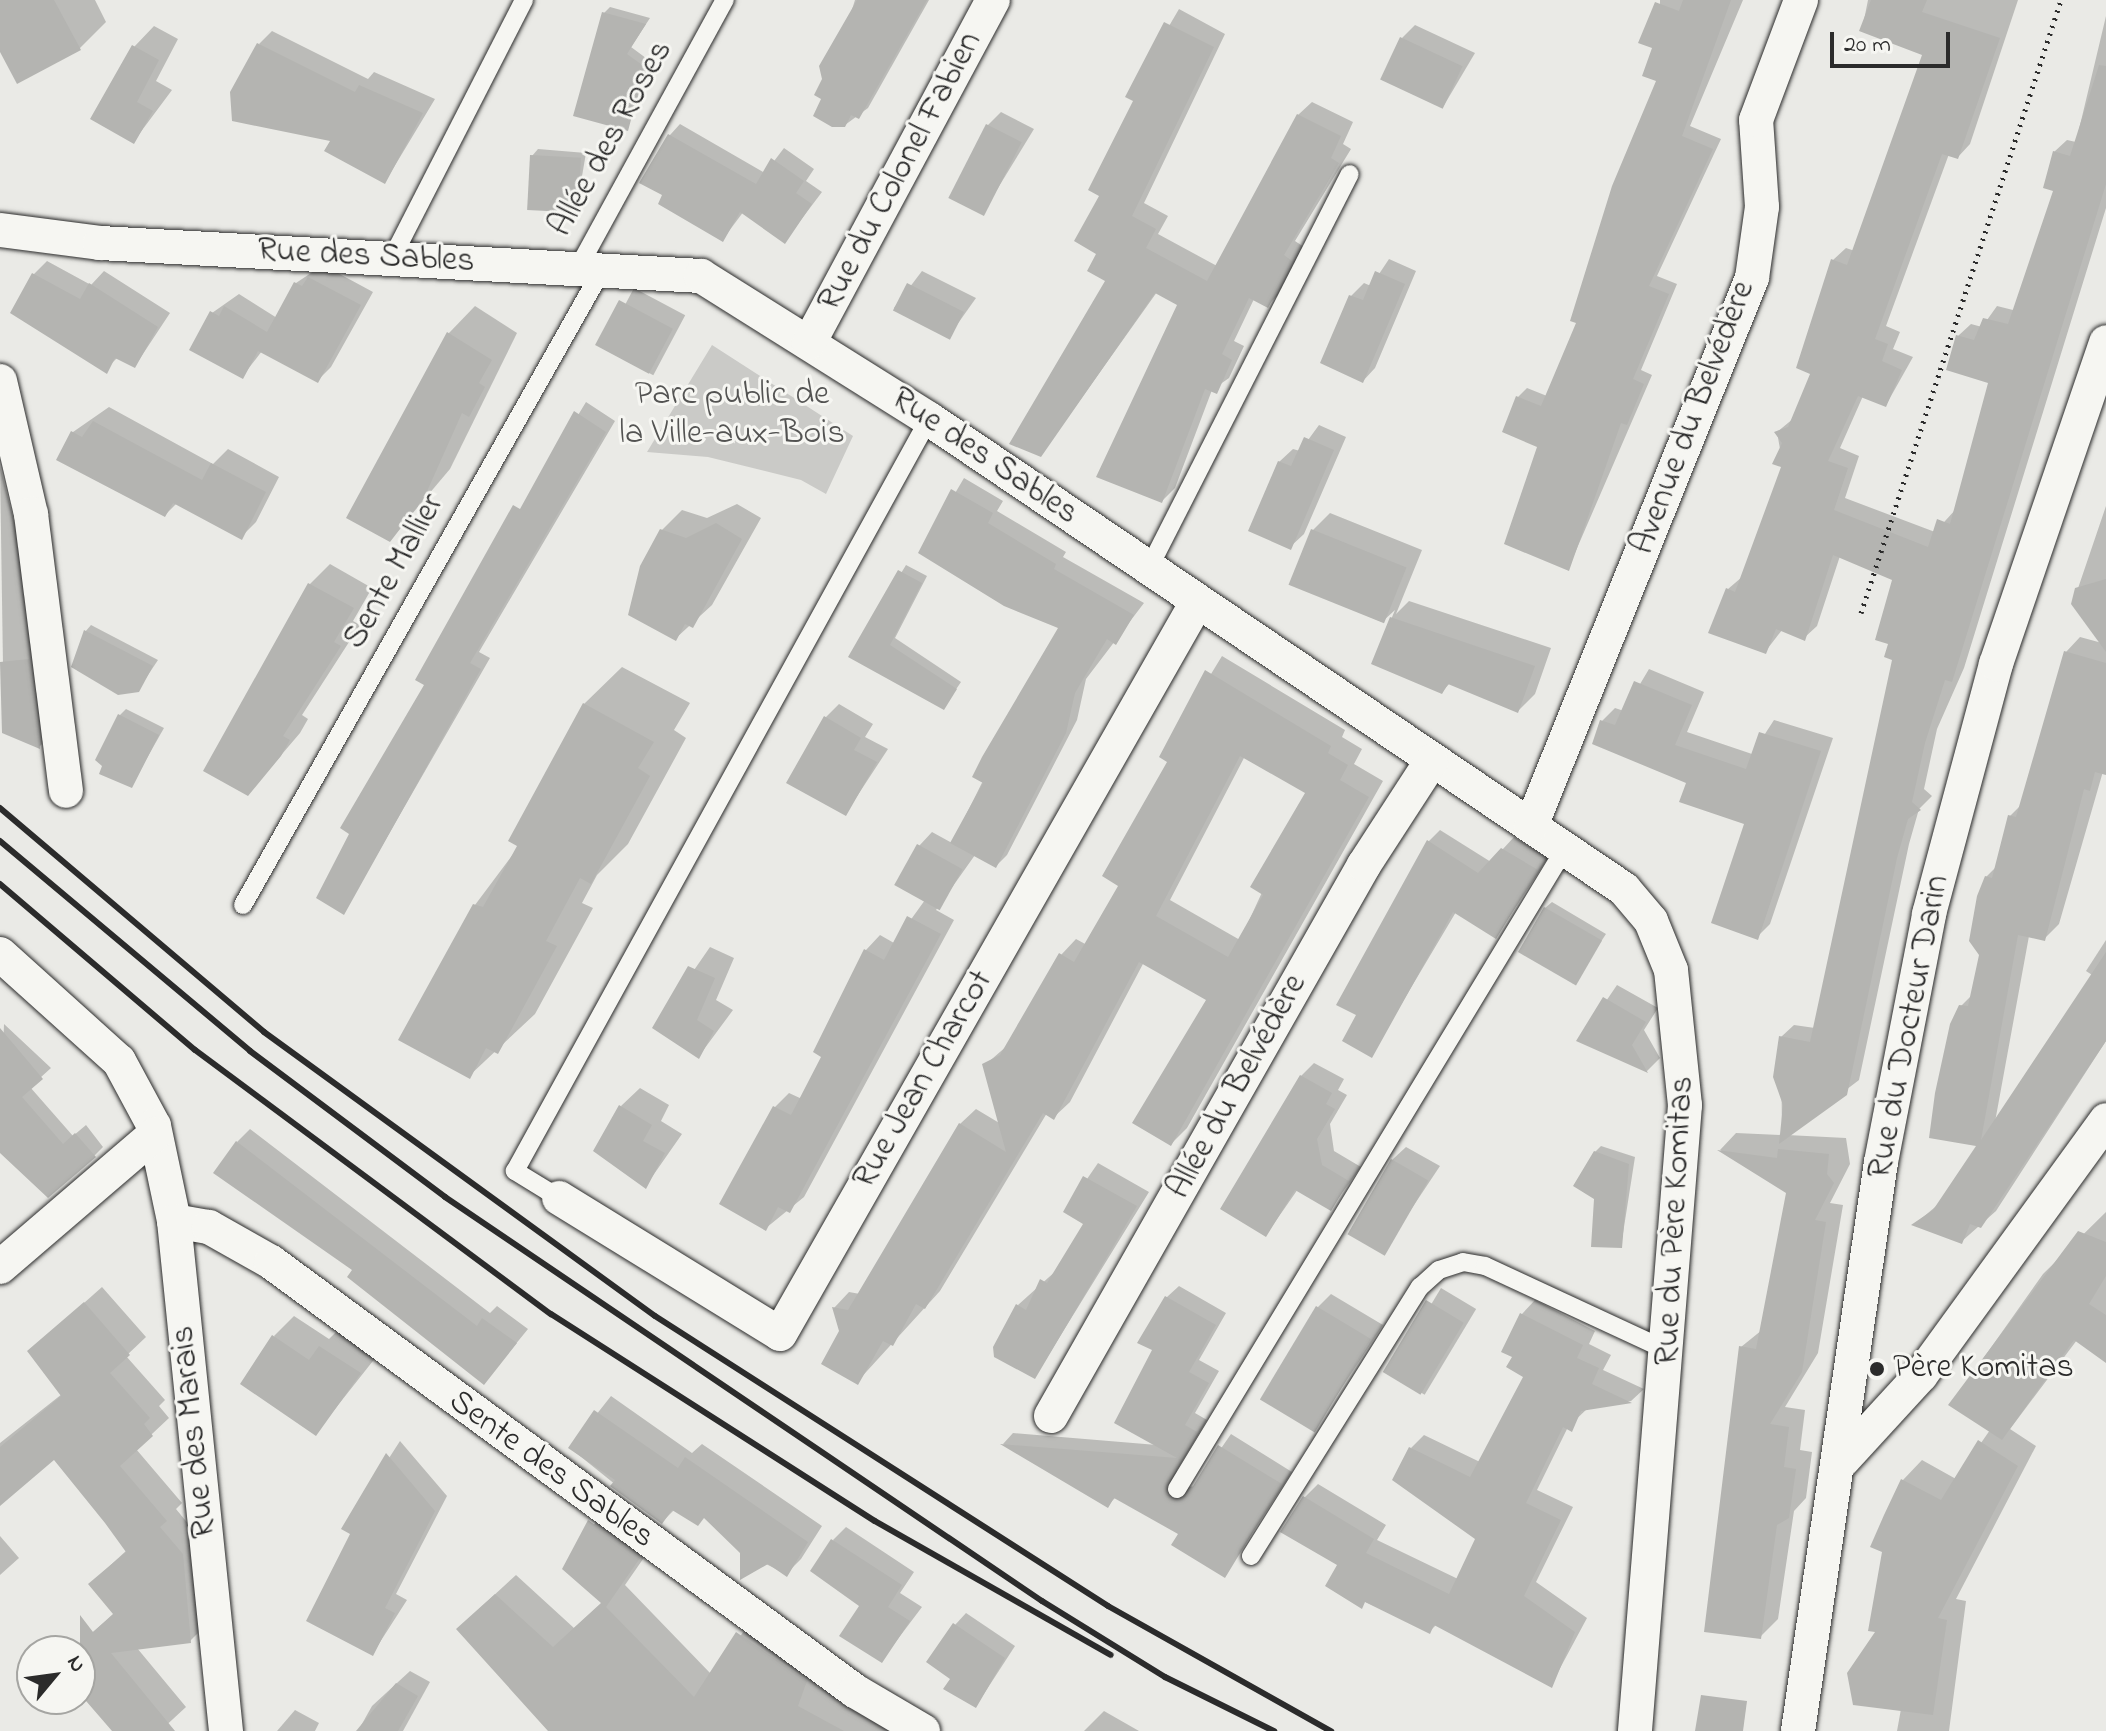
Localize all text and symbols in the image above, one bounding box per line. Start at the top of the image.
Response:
scale bar [1834,16,1954,66]
street label: Rue du Colonel Fabien [810,25,992,319]
text: 20 m [1844,28,1891,63]
street label: Allée des Roses [541,34,683,244]
street label: Rue des Sables [256,231,476,283]
street label: Avenue du Belvédère [1623,276,1765,560]
park label: Parc public de la Ville-aux-Bois [619,375,845,454]
street label: Rue des Sables [882,379,1086,535]
street label: Sente Mallier [336,487,454,657]
street label: Rue du Docteur Darin [1861,872,1959,1182]
street label: Rue Jean Charcot [845,964,1003,1196]
street label: Allée du Belvédère [1159,968,1317,1206]
street label: Rue du Père Komitas [1648,1075,1704,1367]
street label: Rue des Marais [164,1324,226,1540]
place label: Père Komitas [1893,1349,2074,1389]
marker: Père Komitas [1868,1360,1886,1378]
street label: Sente des Sables [440,1382,662,1558]
north arrow [16,1635,96,1715]
text: N [58,1650,93,1679]

